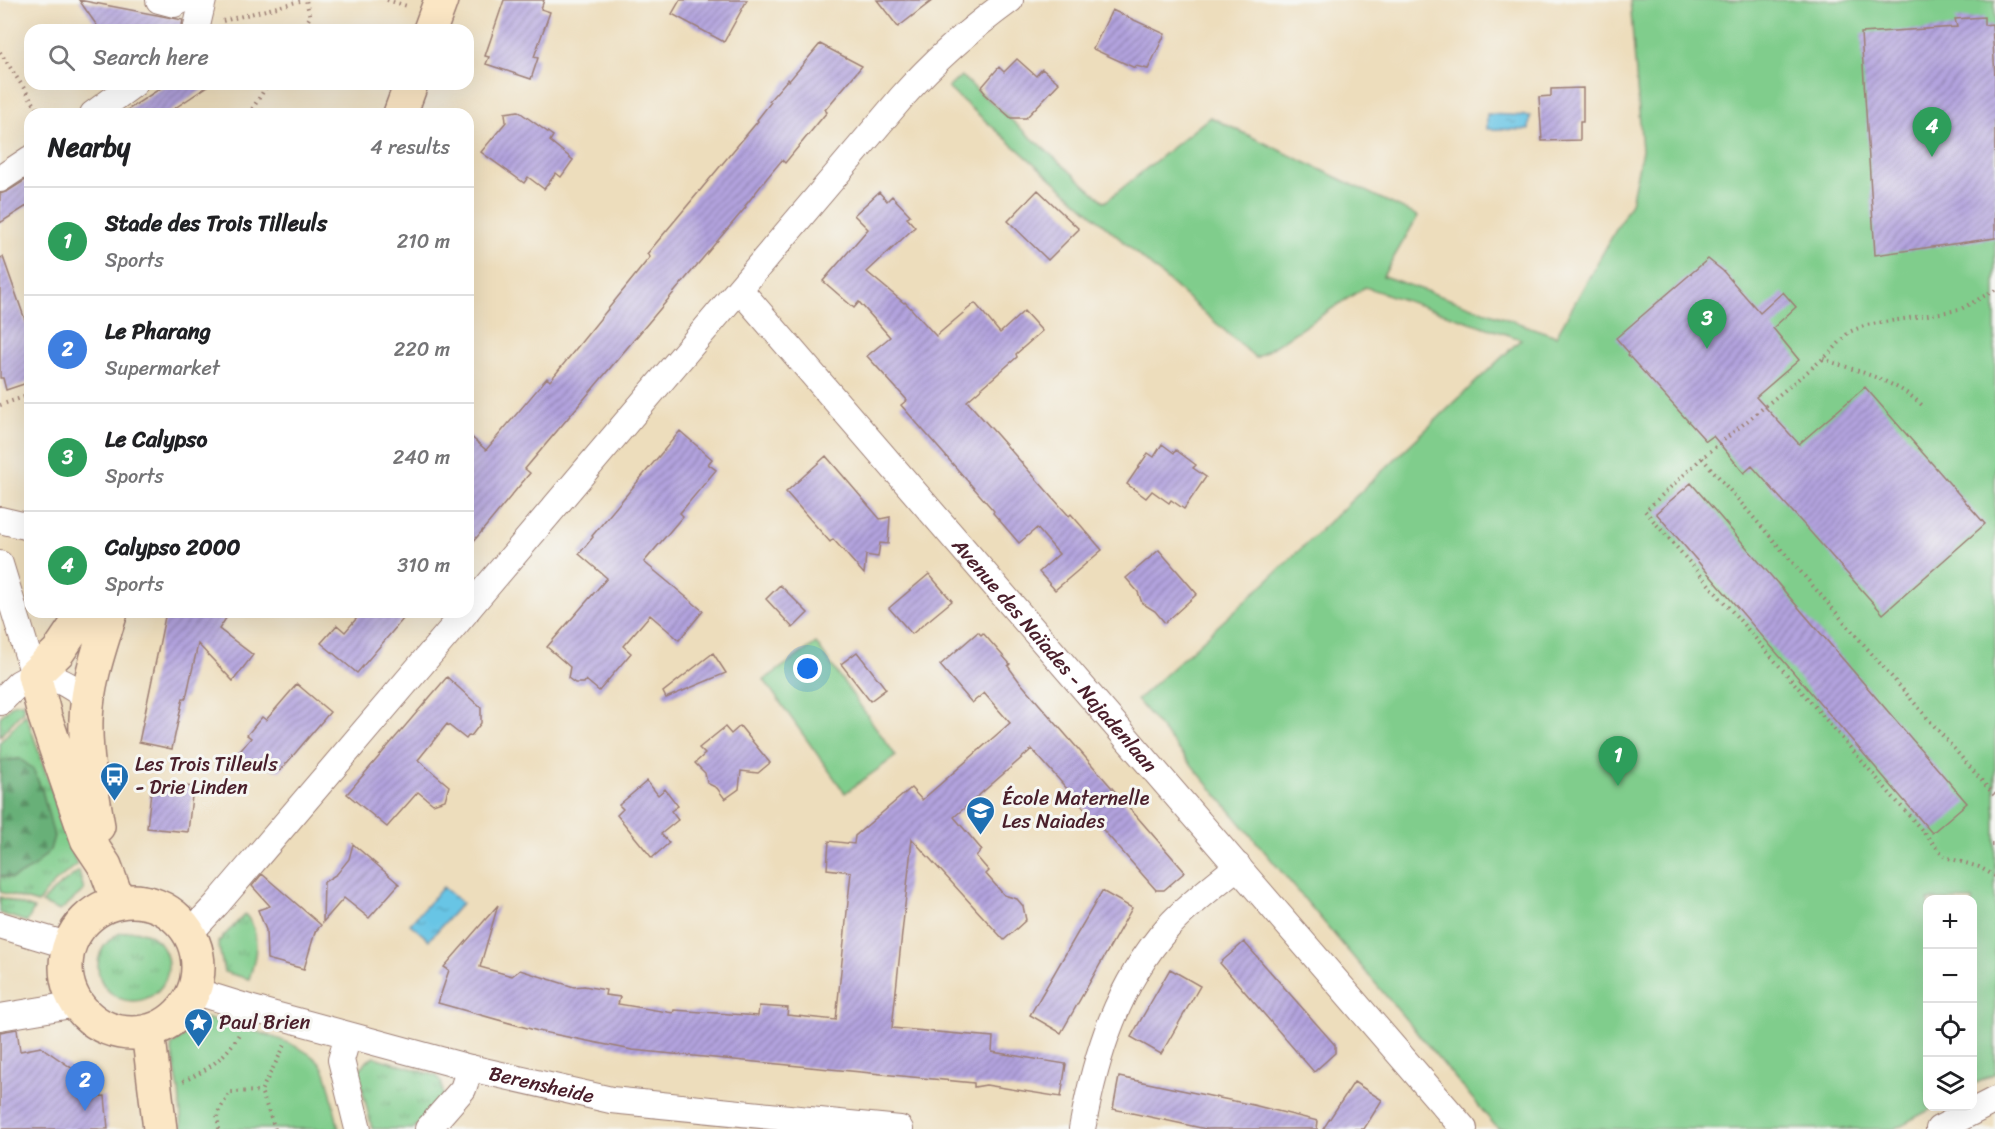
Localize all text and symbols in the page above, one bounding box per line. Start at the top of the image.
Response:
search box [24,24,474,90]
text: Search here [93,38,209,77]
icon: search [45,41,78,74]
pin: 4 [1912,108,1952,157]
text: Nearby [48,124,130,170]
text: 4 results [370,130,450,165]
text: Stade des Trois Tilleuls [105,204,327,243]
text: 1 [63,224,72,259]
text: 210 m [397,224,450,259]
text: Sports [105,243,164,278]
pin: 3 [1688,300,1726,349]
text: Le Pharang [105,312,211,351]
text: 2 [62,332,73,367]
text: 220 m [394,332,450,367]
text: Supermarket [105,351,220,386]
text: Le Calypso [105,420,207,459]
text: 3 [62,440,73,475]
text: 240 m [393,440,450,475]
text: Sports [105,459,164,494]
text: Calypso 2000 [105,528,241,567]
street label: Avenue des Naïades - Najadenlaan [943,529,1167,781]
text: 4 [61,548,74,583]
text: 310 m [397,548,450,583]
text: Sports [105,567,164,602]
your location [793,654,822,683]
pin: 1 [1598,736,1638,786]
place label: Les Trois Tilleuls - Drie Linden [135,747,279,805]
bus stop icon: Les Trois Tilleuls - Drie Linden [98,760,130,802]
place label: École Maternelle Les Naiades [1002,781,1150,839]
school or university icon: École Maternelle Les Naiades [965,794,997,836]
map controls [1923,895,1977,1111]
button: + [1923,895,1977,949]
button: − [1923,949,1977,1003]
button: locate [1923,1003,1977,1057]
place label: Paul Brien [219,1005,311,1040]
place icon: Paul Brien [182,1006,214,1048]
street label: Berensheide [486,1055,598,1113]
button: layers [1923,1057,1977,1111]
pin: 2 [66,1062,104,1111]

